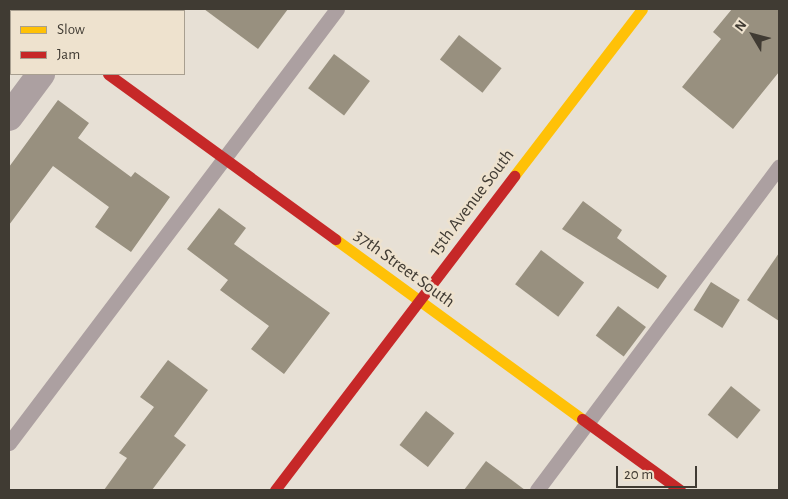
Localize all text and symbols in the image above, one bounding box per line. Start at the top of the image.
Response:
legend [10,10,185,75]
north arrow [728,10,778,60]
text: N [732,18,750,34]
text: Slow [57,22,85,37]
text: Jam [57,47,80,62]
street label: 15th Avenue South [425,145,519,261]
street label: 37th Street South [349,225,459,313]
scale bar [618,456,699,488]
text: 20 m [624,467,653,482]

